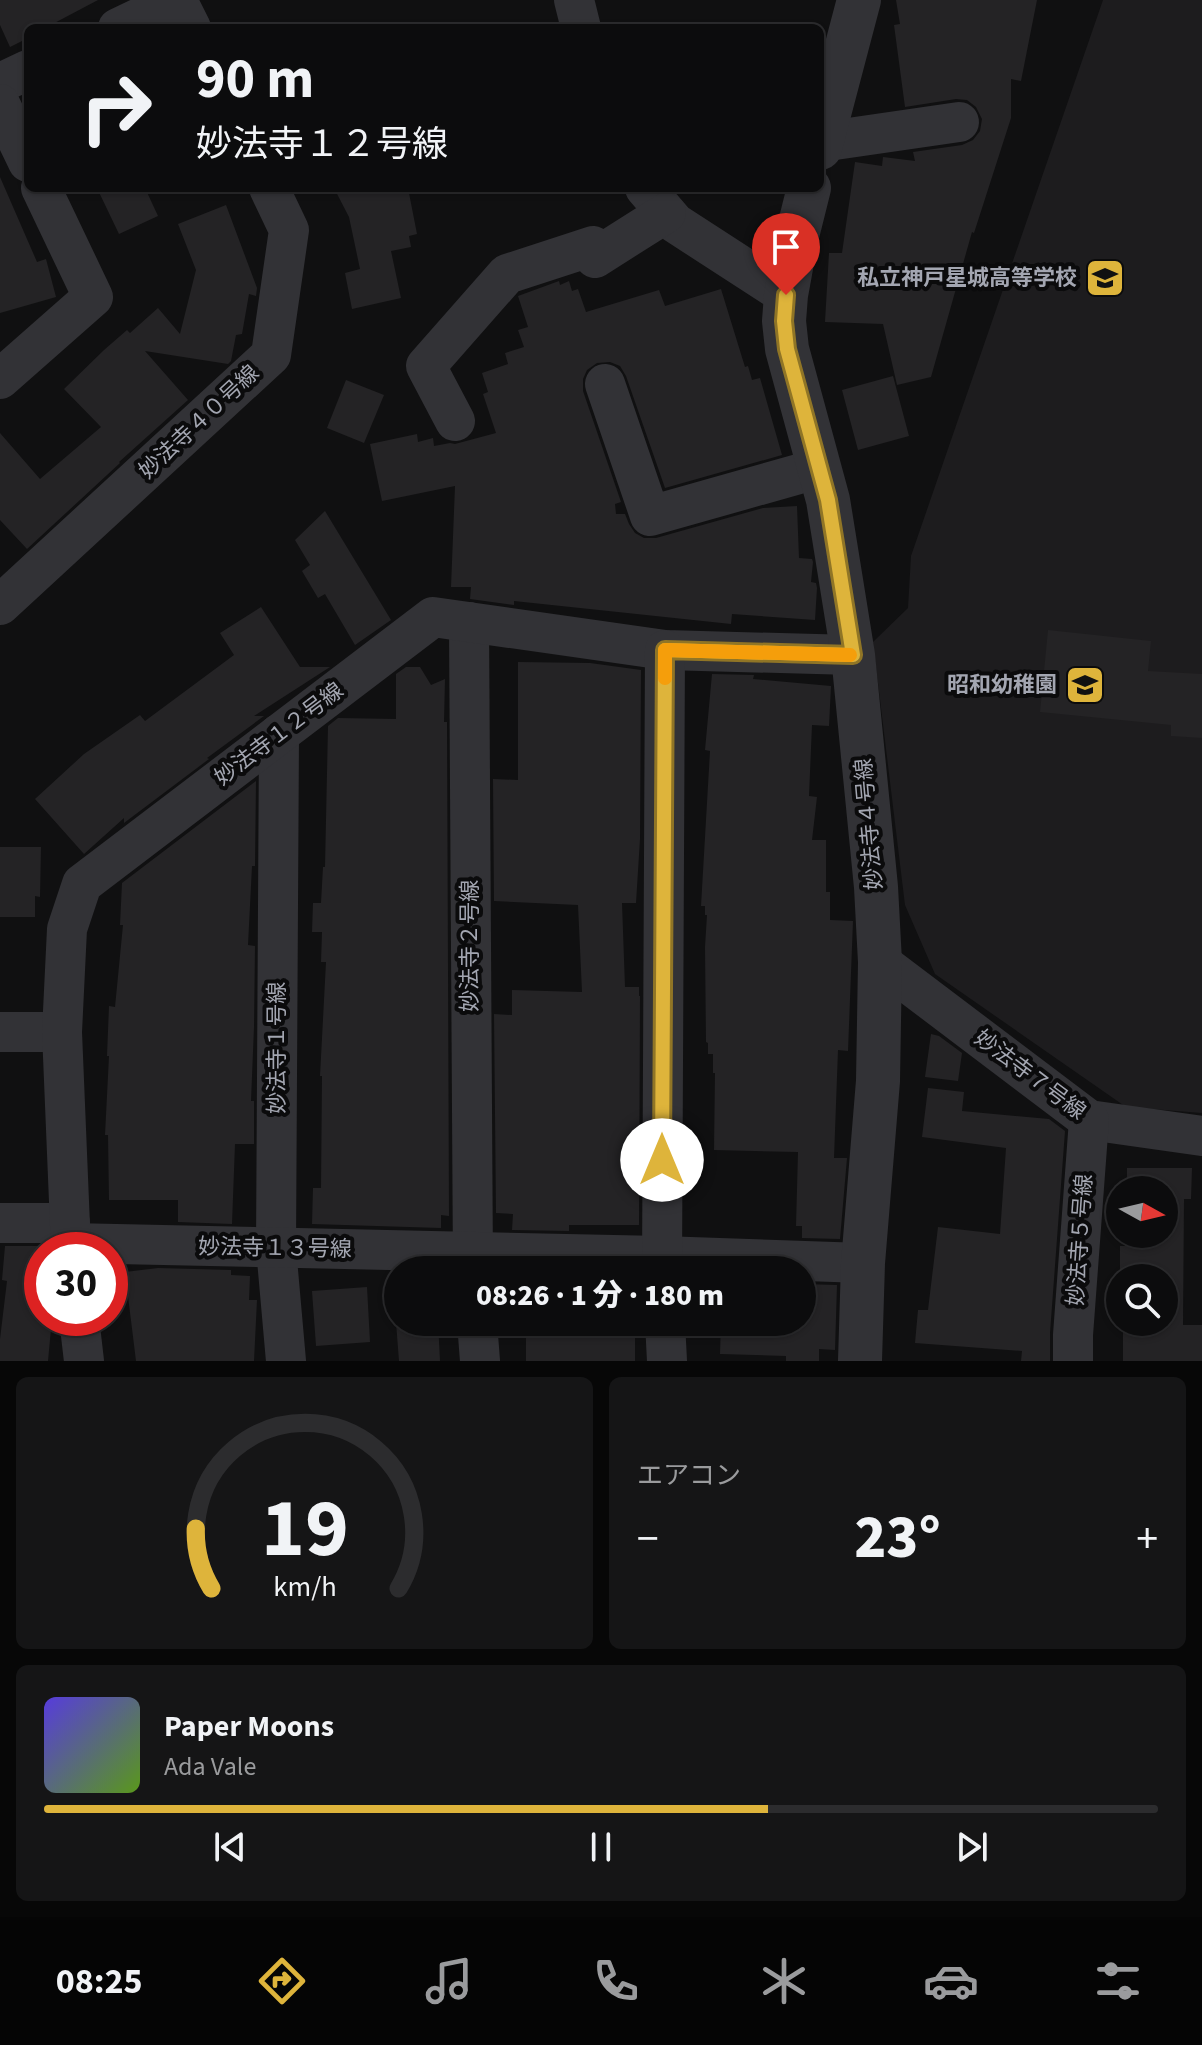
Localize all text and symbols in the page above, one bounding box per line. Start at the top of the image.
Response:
text: 90 m [196,40,314,119]
icon: right [64,56,168,160]
text: 妙法寺１２号線 [196,119,448,170]
pin [752,213,820,295]
icon: arrive [764,225,808,269]
school or university icon: 私立神戸星城高等学校 [1084,257,1126,299]
place label: 私立神戸星城高等学校 [857,262,1077,294]
street label: 妙法寺４０号線 [132,358,266,486]
school or university icon: 昭和幼稚園 [1064,664,1106,706]
place label: 昭和幼稚園 [947,669,1057,701]
street label: 妙法寺１２号線 [208,675,350,793]
street label: 妙法寺４号線 [847,757,891,891]
street label: 妙法寺２号線 [454,880,486,1012]
street label: 妙法寺１号線 [261,982,293,1114]
street label: 妙法寺７号線 [968,1022,1092,1128]
position arrow [620,1118,704,1202]
street label: 妙法寺５号線 [1059,1173,1101,1307]
north arrow [1106,1176,1178,1248]
map controls [1106,1176,1178,1336]
street label: 妙法寺１３号線 [198,1231,352,1265]
speed limit sign: 30 [24,1232,128,1336]
button: search [1106,1264,1178,1336]
text: 08:26 · 1 分 · 180 m [476,1274,724,1317]
text: エアコン [637,1457,741,1494]
text: 19 [261,1470,348,1588]
text: 23° [854,1496,941,1581]
text: − [637,1508,659,1571]
text: + [1136,1508,1158,1571]
text: km/h [273,1567,336,1607]
text: Paper Moons [164,1705,334,1748]
text: Ada Vale [164,1748,256,1785]
icon: previous [208,1825,252,1869]
icon: pause [579,1825,623,1869]
icon: next [950,1825,994,1869]
icon: directions [254,1953,310,2009]
icon: music [421,1953,477,2009]
icon: phone [588,1953,644,2009]
icon: climate [756,1953,812,2009]
icon: car [923,1953,979,2009]
icon: filters [1090,1953,1146,2009]
text: 08:25 [56,1956,142,2007]

